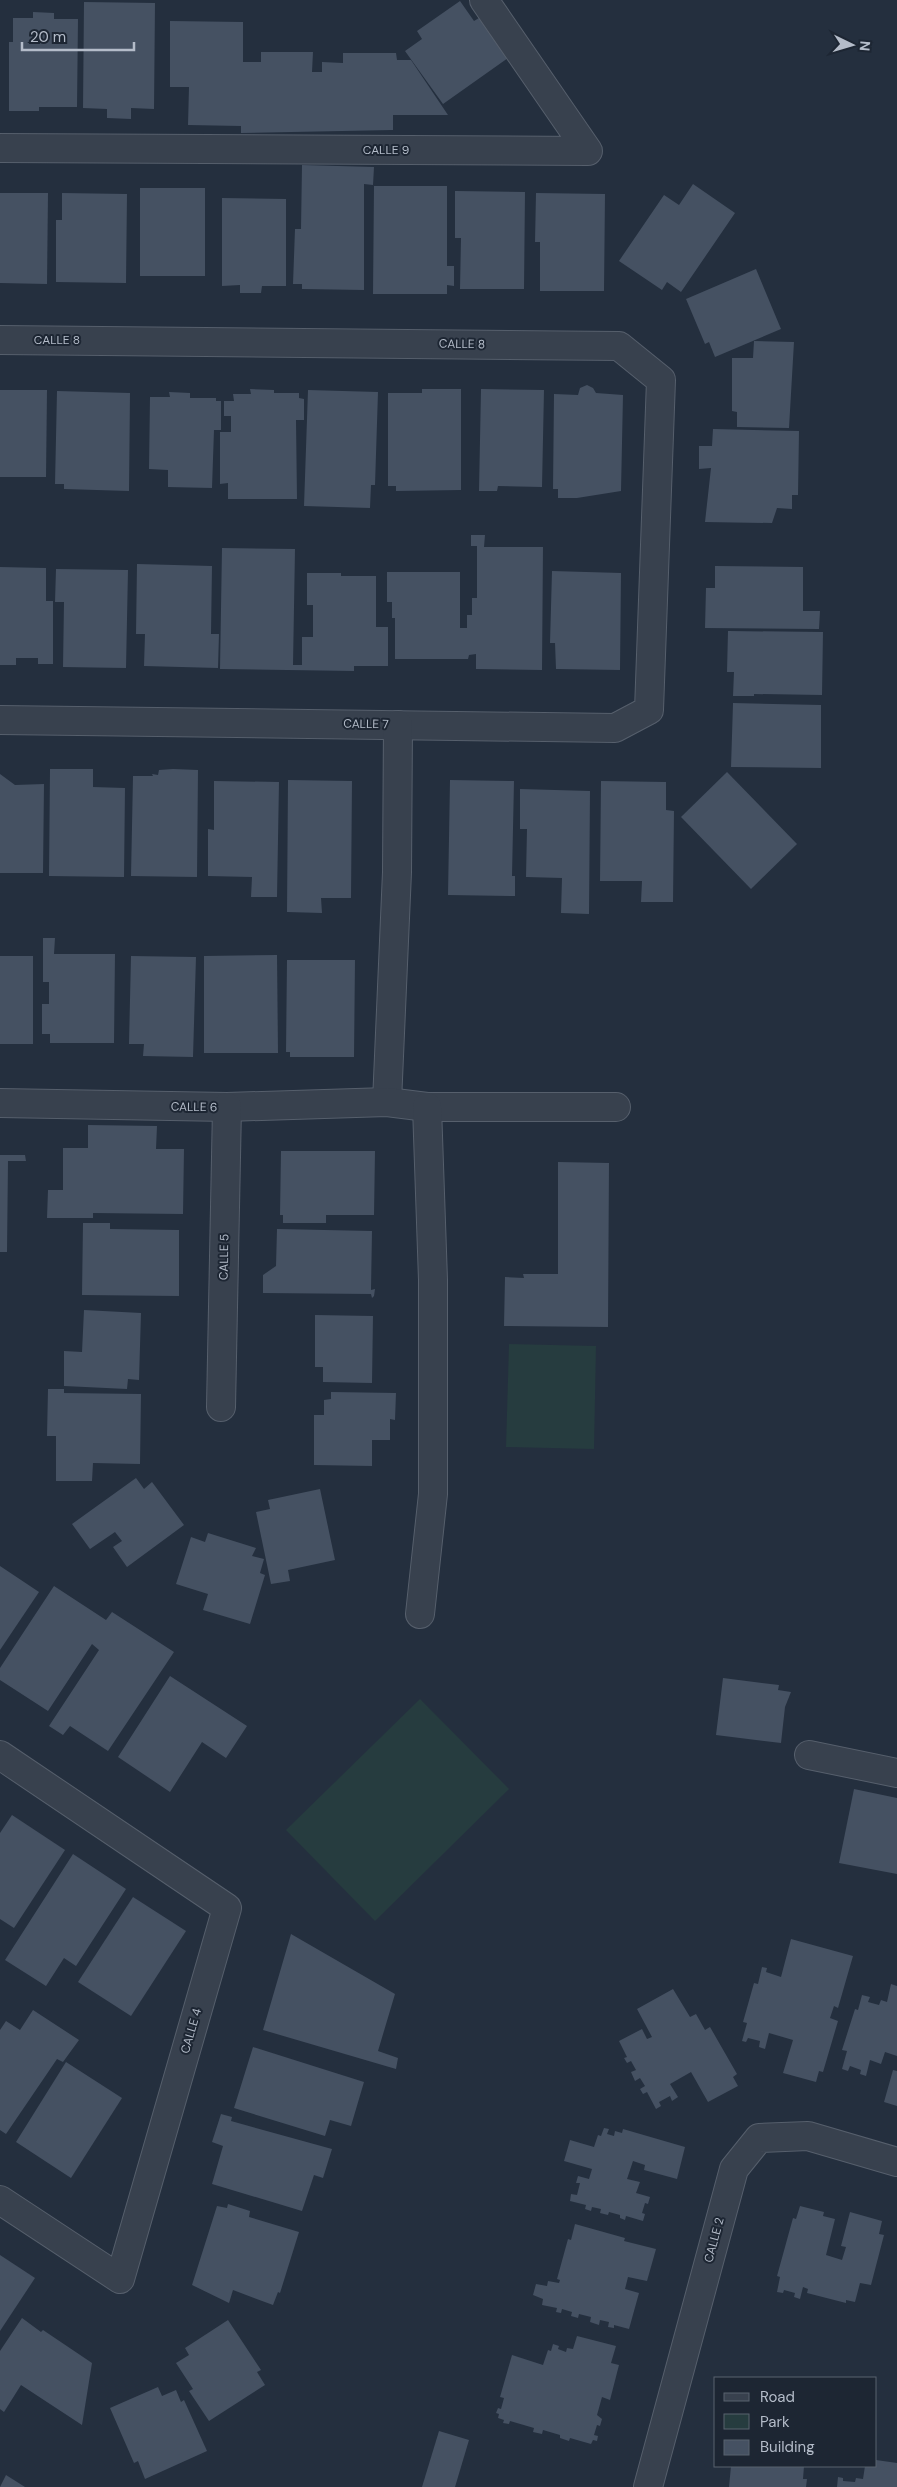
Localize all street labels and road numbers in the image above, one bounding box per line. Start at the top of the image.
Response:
street label: CALLE 9 [363,142,409,158]
street label: CALLE 8 [34,332,80,348]
street label: CALLE 8 [439,336,485,352]
street label: CALLE 7 [343,716,389,732]
street label: CALLE 6 [171,1099,217,1115]
street label: CALLE 5 [216,1234,232,1280]
street label: CALLE 4 [177,2007,205,2055]
street label: CALLE 2 [700,2216,728,2264]

